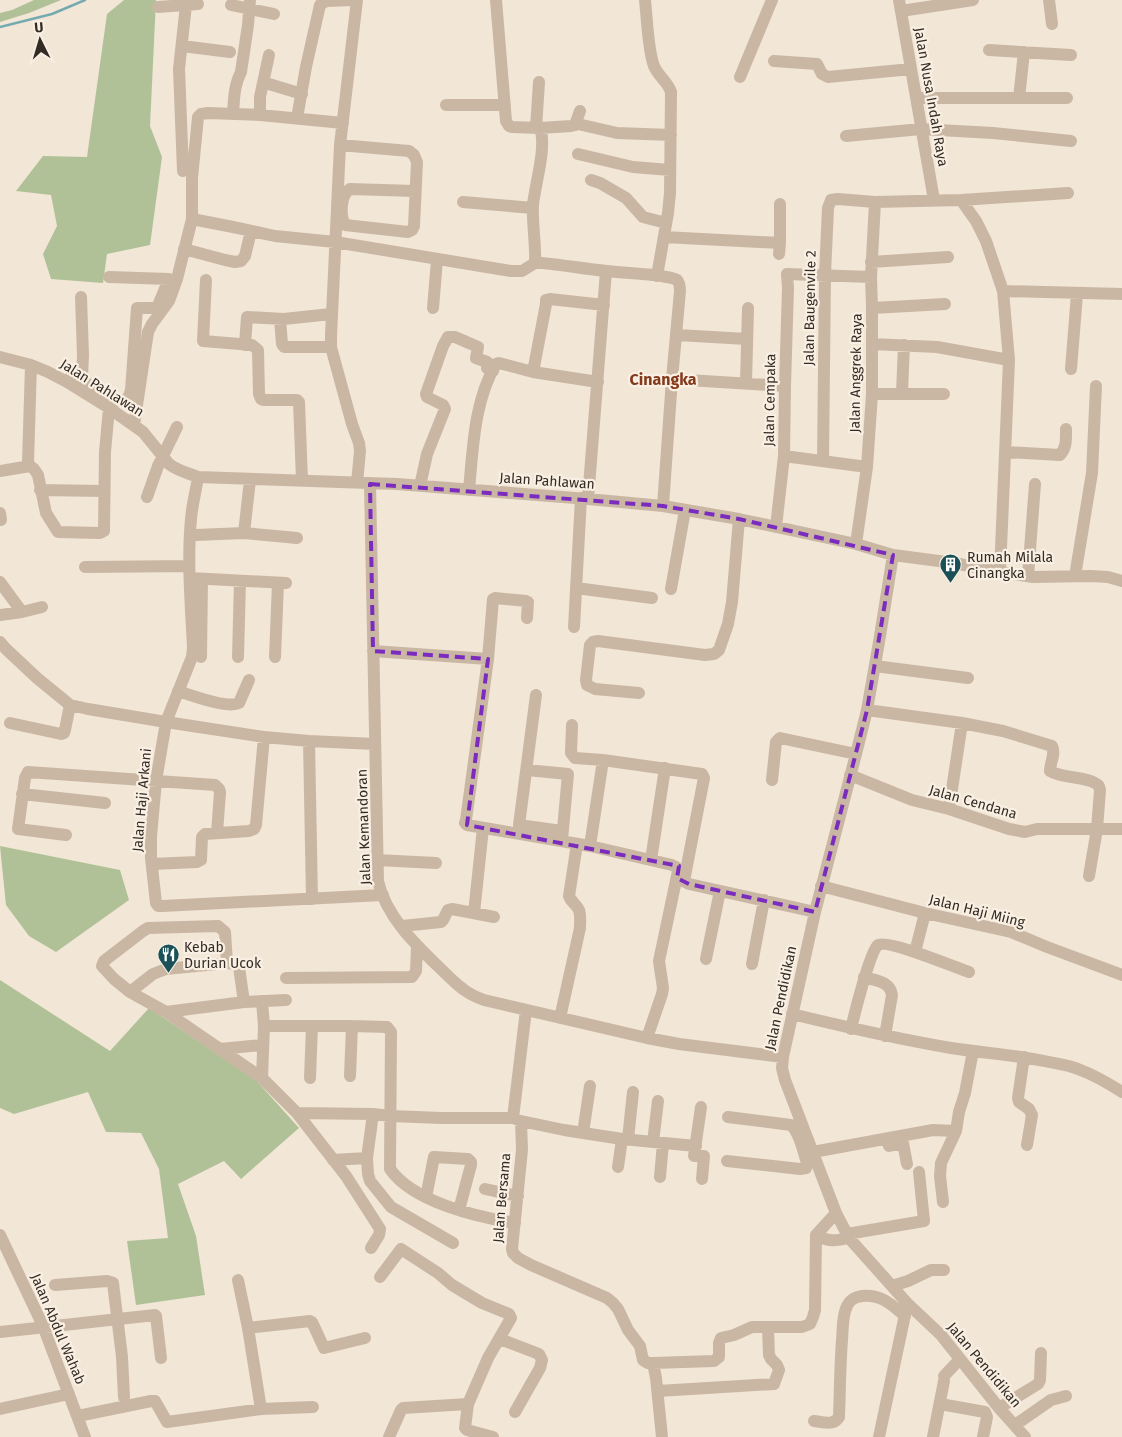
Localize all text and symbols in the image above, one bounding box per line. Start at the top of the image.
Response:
north arrow [15,15,65,65]
text: U [34,19,44,36]
street label: Jalan Nusa Indah Raya [910,26,952,168]
street label: Jalan Baugenvile 2 [800,250,820,366]
street label: Jalan Anggrek Raya [846,313,866,433]
street label: Jalan Cempaka [761,353,779,447]
street label: Jalan Pahlawan [57,355,147,421]
district label: Cinangka [629,370,697,389]
street label: Jalan Pahlawan [499,469,595,493]
place label: Rumah Milala Cinangka [967,549,1053,582]
building icon: Rumah Milala Cinangka [939,553,963,584]
street label: Jalan Haji Arkani [129,747,155,853]
street label: Jalan Kemandoran [353,769,375,885]
street label: Jalan Cendana [927,781,1019,823]
street label: Jalan Haji Miing [927,891,1027,931]
place label: Kebab Durian Ucok [184,939,262,972]
restaurant icon: Kebab Durian Ucok [156,943,180,974]
street label: Jalan Pendidikan [762,944,800,1052]
street label: Jalan Bersama [490,1152,514,1244]
street label: Jalan Abdul Wahab [27,1271,89,1387]
street label: Jalan Pendidikan [943,1319,1025,1411]

